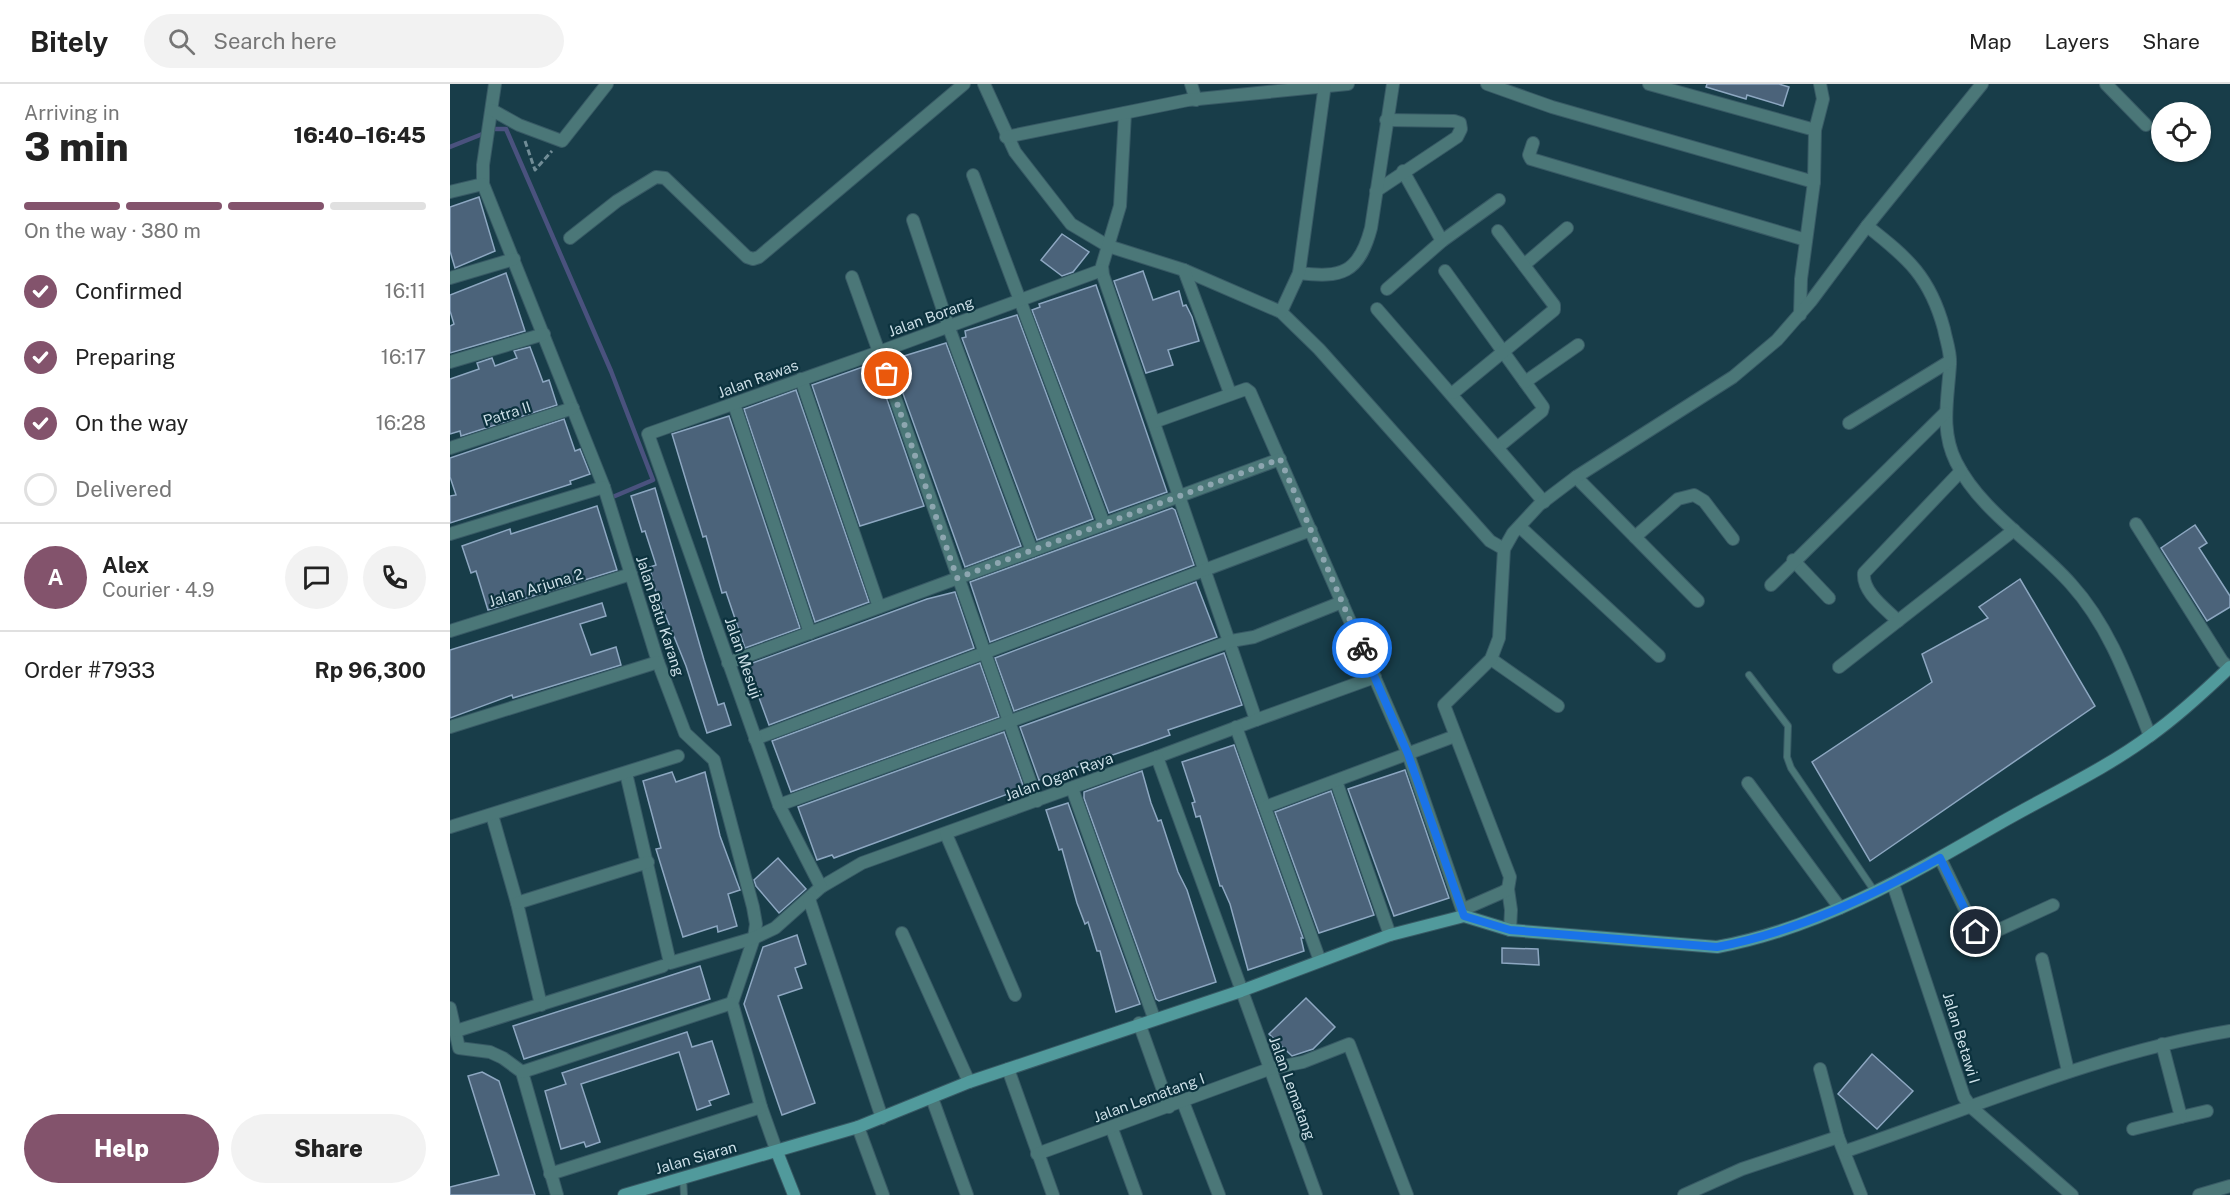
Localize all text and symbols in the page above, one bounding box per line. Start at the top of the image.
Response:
search box [144,14,564,68]
text: Bitely [30,25,108,58]
icon: search [165,25,198,58]
text: Search here [213,28,337,54]
text: Map [1969,29,2012,54]
text: Layers [2045,29,2109,54]
text: Share [2142,29,2200,54]
text: Arriving in [24,101,119,125]
map controls [2151,102,2211,162]
button: locate [2151,102,2211,162]
text: 16:40–16:45 [293,122,426,148]
text: 3 min [24,124,129,170]
text: On the way · 380 m [24,219,201,243]
icon: check [24,275,57,308]
text: Confirmed [75,278,182,304]
text: 16:11 [385,279,426,303]
street label: Jalan Borang [886,293,976,340]
icon: check [24,341,57,374]
text: Preparing [75,344,176,370]
text: 16:17 [381,345,426,369]
pin [861,348,912,399]
street label: Jalan Rawas [715,356,800,401]
icon: bag [870,357,903,390]
street label: Patra II [481,398,533,429]
icon: check [24,407,57,440]
text: On the way [75,410,188,436]
text: 16:28 [376,411,426,435]
text: Delivered [75,476,172,502]
button: chat [285,546,348,609]
button: phone [363,546,426,609]
text: Alex [102,552,149,578]
street label: Jalan Batu Karang [633,553,688,678]
text: A [48,564,63,590]
street label: Jalan Arjuna 2 [487,565,585,610]
text: Courier · 4.9 [102,578,214,602]
street label: Jalan Mesuji [722,615,765,701]
courier [1332,618,1392,678]
icon: bike [1346,632,1379,665]
text: Order #7933 [24,657,155,683]
text: Rp 96,300 [315,657,426,683]
street label: Jalan Ogan Raya [1002,749,1115,804]
pin [1950,906,2001,957]
icon: home [1959,915,1992,948]
street label: Jalan Betawi I [1940,990,1983,1086]
street label: Jalan Lematang [1266,1034,1319,1142]
street label: Jalan Lematang I [1091,1070,1207,1126]
button: Help [24,1114,219,1183]
button: Share [231,1114,426,1183]
street label: Jalan Siaran [653,1138,738,1177]

